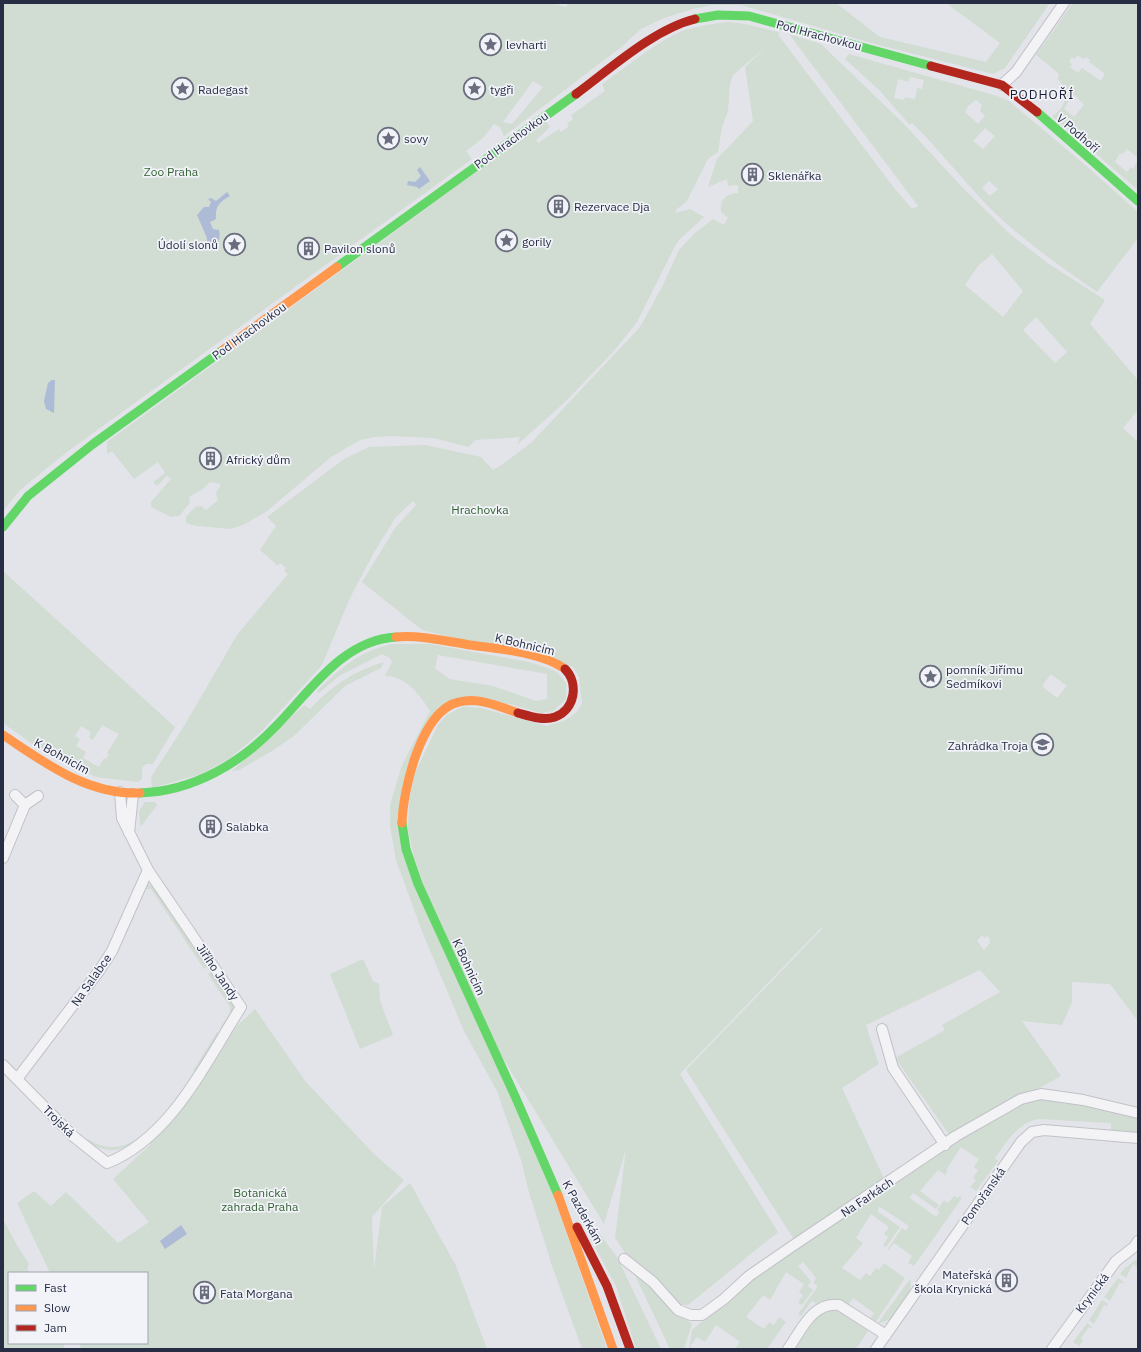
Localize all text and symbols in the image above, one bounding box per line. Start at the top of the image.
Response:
street label: Pod Hrachovkou [775,16,863,54]
place icon: levharti [478,31,504,57]
place label: levharti [506,37,547,52]
place icon: Radegast [169,76,195,102]
place icon: tygři [461,76,487,102]
place label: Radegast [198,82,248,97]
place label: tygři [490,82,514,97]
district label: PODHOŘÍ [1010,86,1074,103]
street label: Pod Hrachovkou [471,108,551,172]
street label: V Podhoří [1054,110,1102,156]
place icon: sovy [375,125,401,151]
place label: sovy [404,131,428,146]
building icon: Sklenářka [740,162,766,188]
park label: Zoo Praha [144,164,199,179]
place label: Sklenářka [768,168,822,183]
building icon: Rezervace Dja [545,193,571,219]
place label: Rezervace Dja [574,199,650,214]
place icon: gorily [494,228,520,254]
place icon: Údolí slonů [221,231,247,257]
place label: gorily [522,234,552,249]
building icon: Pavilon slonů [295,235,321,261]
place label: Údolí slonů [158,237,218,252]
place label: Pavilon slonů [324,241,395,256]
street label: Pod Hrachovkou [209,299,289,363]
building icon: Africký dům [198,446,224,472]
place label: Africký dům [226,452,290,467]
park label: Hrachovka [451,502,509,517]
street label: K Bohnicím [494,630,556,658]
place label: pomník Jiřímu Sedmíkovi [946,662,1023,691]
place icon: pomník Jiřímu Sedmíkovi [918,663,944,689]
school or university icon: Zahrádka Troja [1030,732,1056,758]
street label: K Bohnicím [32,735,92,777]
place label: Zahrádka Troja [948,738,1029,753]
building icon: Salabka [197,813,223,839]
place label: Salabka [226,819,269,834]
street label: K Bohnicím [449,936,489,998]
street label: Jiřího Jandy [194,941,242,1003]
street label: Na Salabce [68,951,115,1009]
street label: Trojská [40,1102,78,1140]
street label: Pomořanská [958,1164,1009,1228]
street label: Na Farkách [838,1174,896,1220]
street label: K Pazderkám [559,1178,607,1246]
park label: Botanická zahrada Praha [222,1185,299,1214]
place label: Mateřská škola Krynická [914,1267,993,1296]
building icon: Mateřská škola Krynická [994,1268,1020,1294]
street label: Krynická [1072,1269,1112,1316]
legend [8,1272,148,1344]
text: Fast [44,1280,67,1295]
building icon: Fata Morgana [191,1280,217,1306]
place label: Fata Morgana [220,1286,293,1301]
text: Slow [44,1300,70,1315]
text: Jam [44,1320,67,1335]

